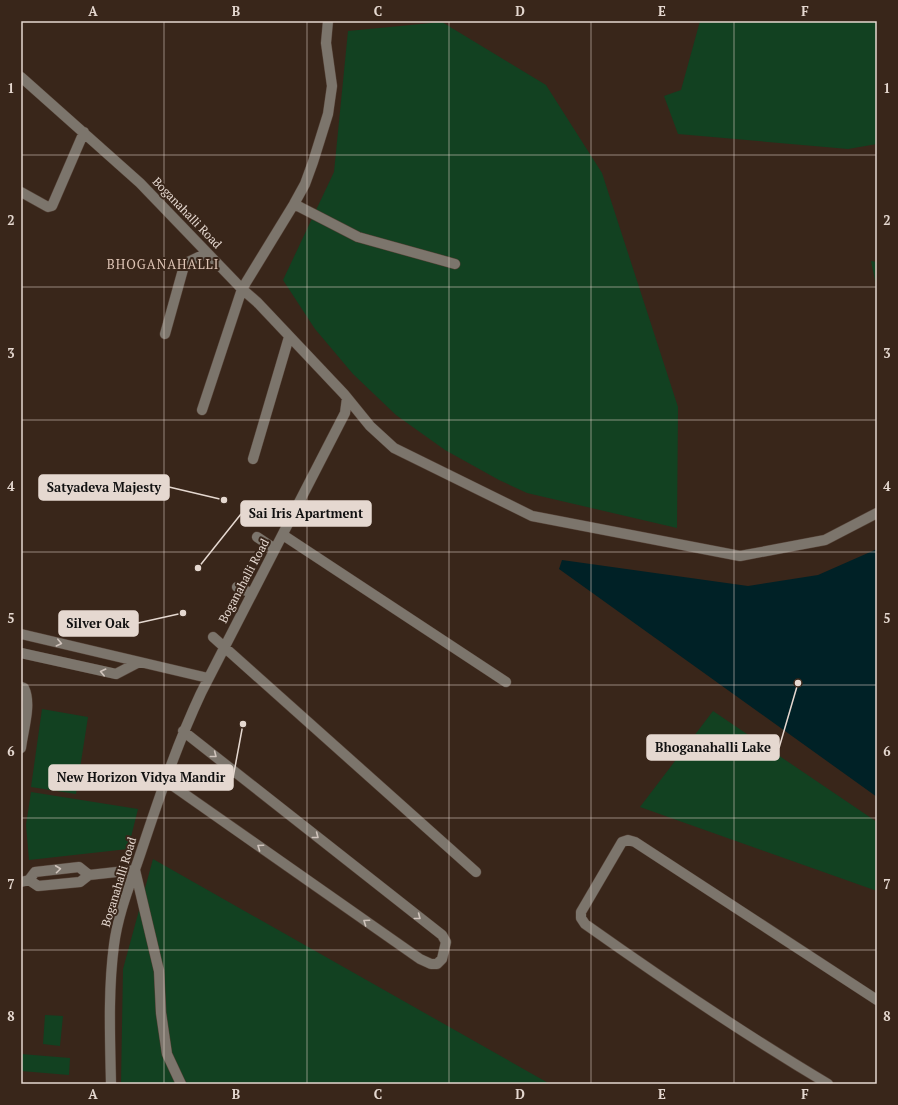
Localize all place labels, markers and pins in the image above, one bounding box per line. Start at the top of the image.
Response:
callout: Satyadeva Majesty [39,475,169,500]
callout: Sai Iris Apartment [241,501,371,526]
callout: Silver Oak [59,611,138,636]
callout: Bhoganahalli Lake [647,735,779,760]
callout: New Horizon Vidya Mandir [49,765,233,790]

